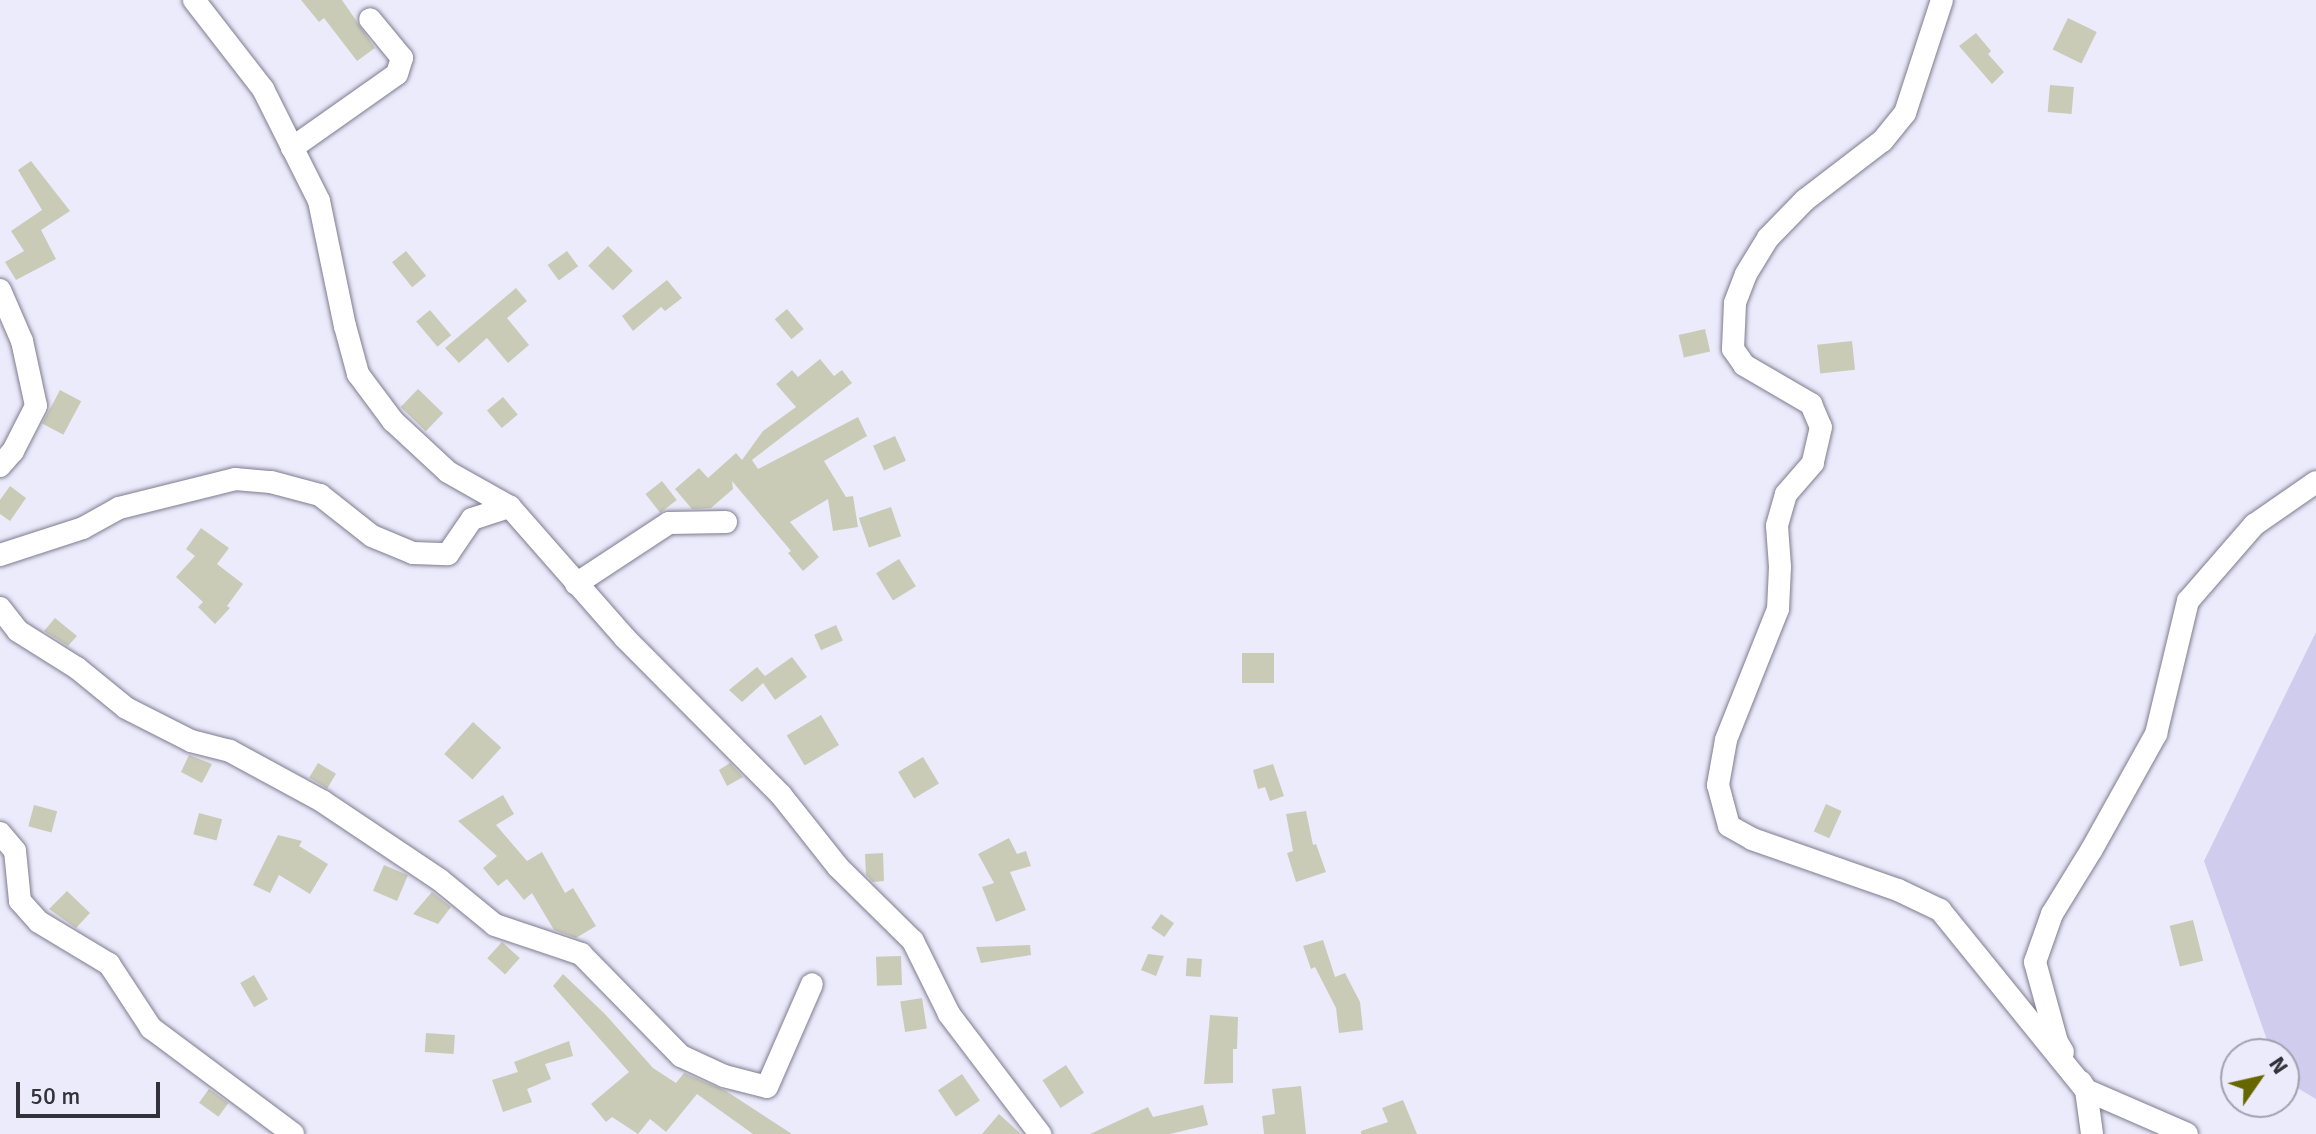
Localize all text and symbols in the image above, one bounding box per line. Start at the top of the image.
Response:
north arrow [2220,1038,2300,1118]
text: N [2263,1052,2294,1079]
scale bar [20,1066,164,1116]
text: 50 m [30,1081,80,1111]

